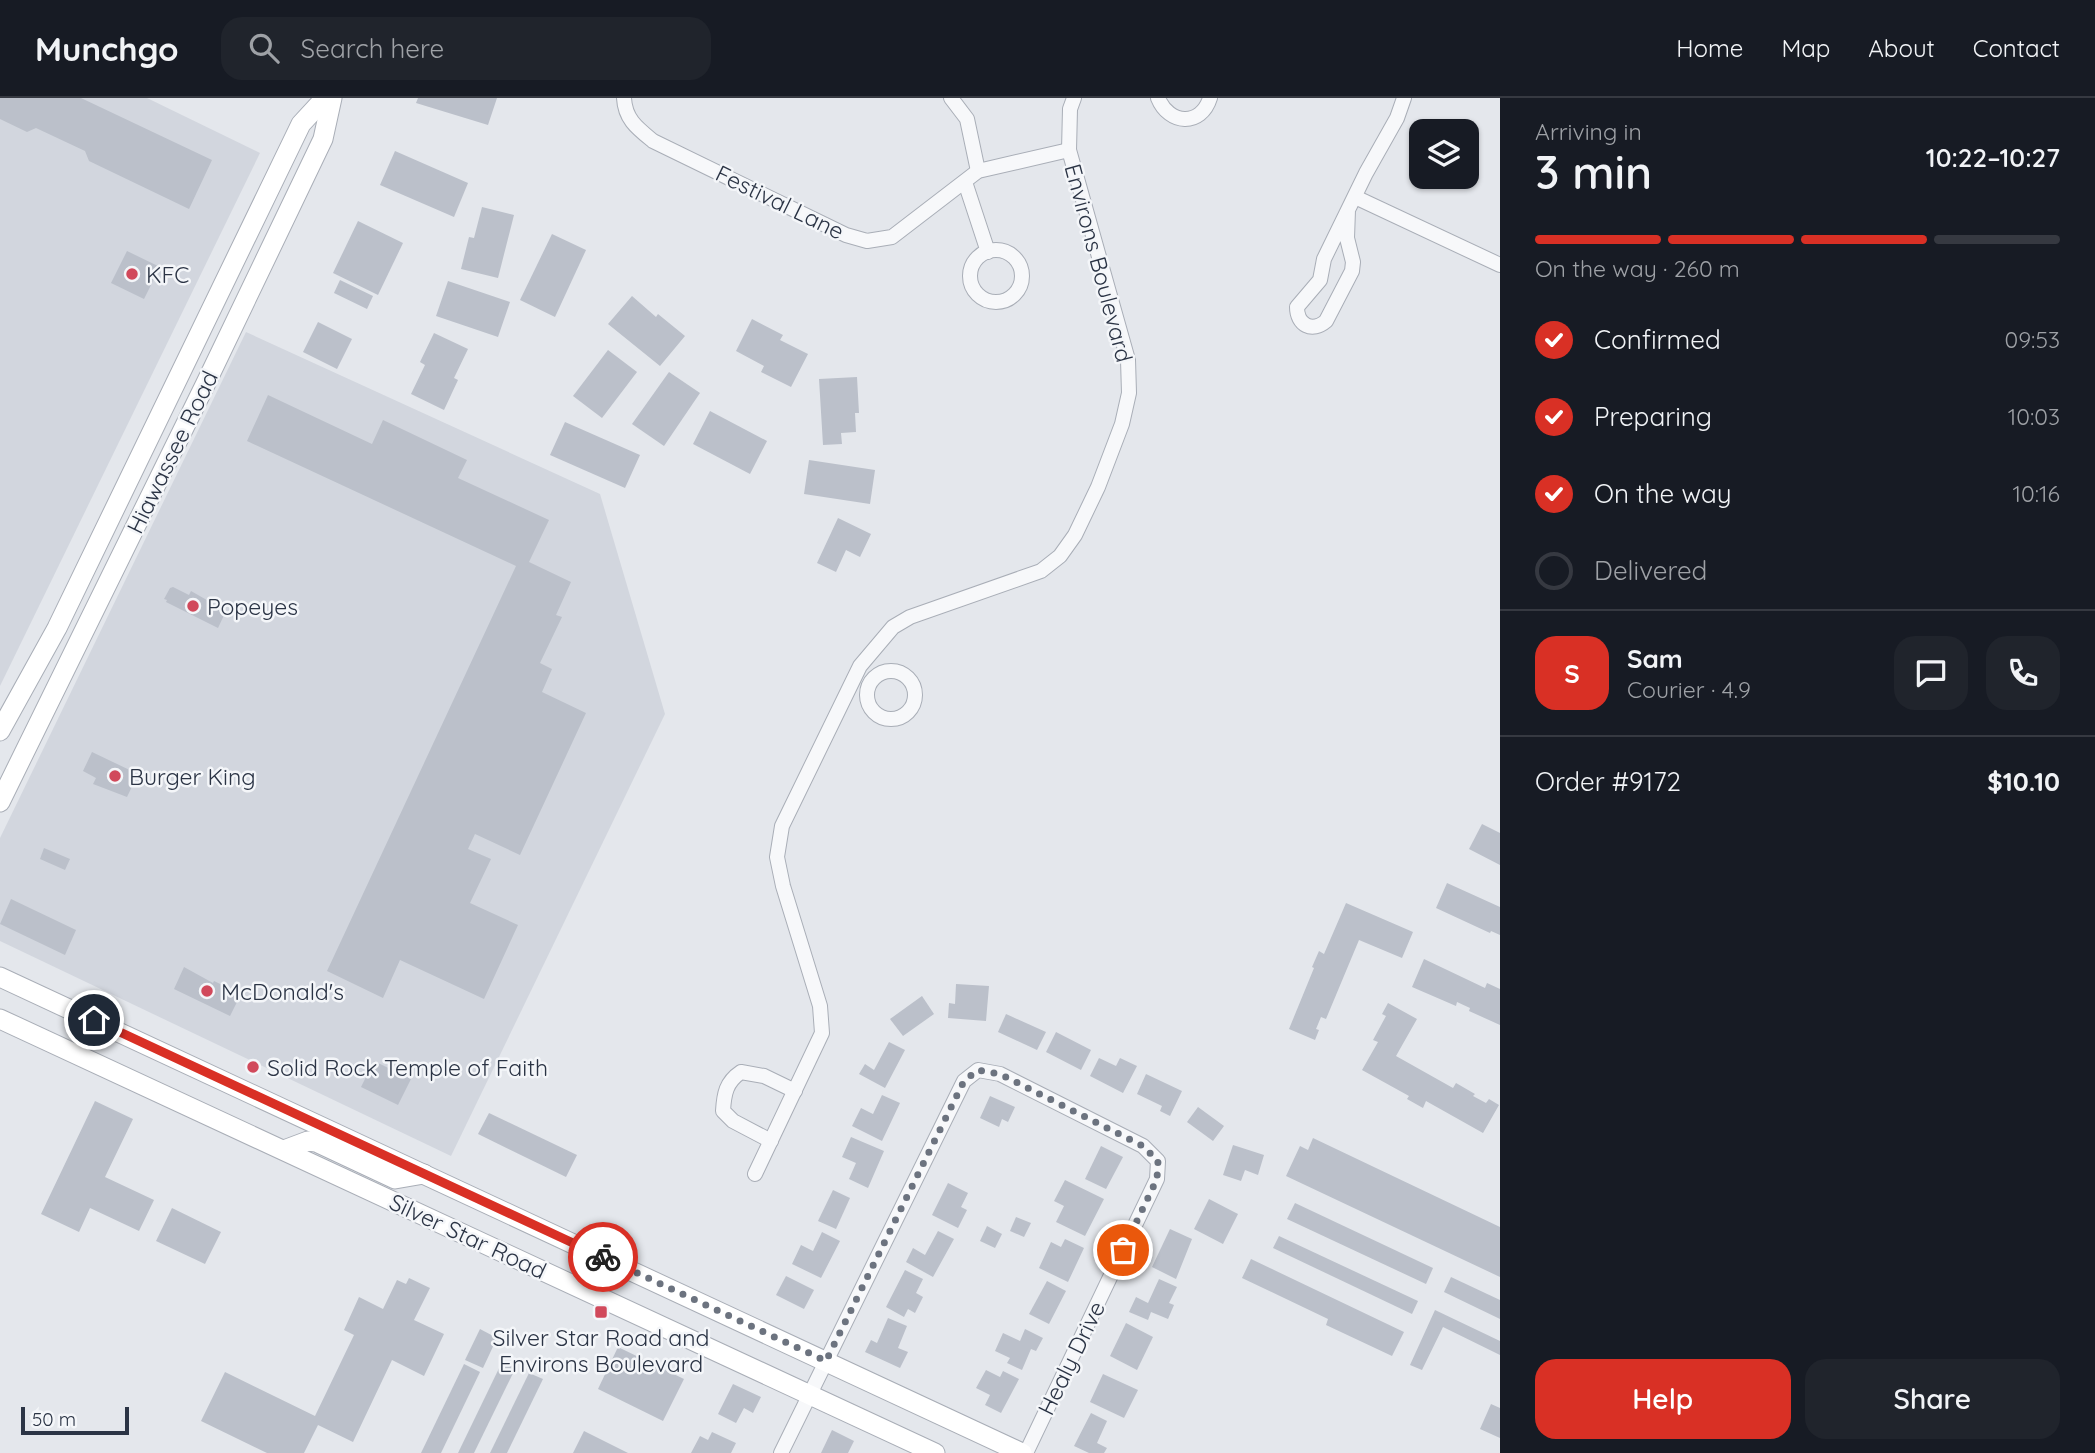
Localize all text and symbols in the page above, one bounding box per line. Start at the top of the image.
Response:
search box [221,17,711,80]
text: Munchgo [35,28,179,69]
icon: search [245,29,283,67]
text: Search here [301,32,444,65]
text: Home [1676,33,1743,63]
text: Map [1781,33,1830,63]
text: About [1868,33,1935,63]
text: Contact [1973,33,2060,63]
text: Arriving in [1535,117,1642,146]
map controls [1409,119,1479,189]
button: layers [1409,119,1479,189]
text: 10:22–10:27 [1926,141,2060,174]
text: 3 min [1535,143,1652,201]
street label: Festival Lane [711,158,849,246]
street label: Environs Boulevard [1059,161,1139,365]
text: On the way · 260 m [1535,254,1740,283]
place label: KFC [146,260,189,289]
marker: KFC [124,266,140,282]
icon: check [1535,321,1573,359]
text: Confirmed [1594,323,1721,356]
text: 09:53 [2005,325,2060,354]
street label: Hiawassee Road [120,366,224,538]
icon: check [1535,398,1573,436]
text: Preparing [1594,400,1712,433]
text: 10:03 [2008,402,2060,431]
icon: check [1535,475,1573,513]
text: On the way [1594,477,1732,510]
text: 10:16 [2013,479,2060,508]
text: Delivered [1594,554,1707,587]
place label: Popeyes [207,592,298,621]
marker: Popeyes [185,598,201,614]
button: chat [1894,636,1968,710]
button: phone [1986,636,2060,710]
text: Sam [1627,642,1683,675]
text: S [1564,657,1580,690]
text: Courier · 4.9 [1627,675,1751,704]
place label: Burger King [129,762,256,791]
text: Order #9172 [1535,765,1681,798]
text: $10.10 [1987,765,2060,798]
marker: Burger King [107,768,123,784]
place label: McDonald's [221,977,344,1006]
marker: McDonald's [199,983,215,999]
pin [64,990,124,1050]
icon: home [75,1001,113,1039]
place label: Solid Rock Temple of Faith [267,1053,548,1082]
marker: Solid Rock Temple of Faith [245,1059,261,1075]
street label: Silver Star Road [385,1187,551,1285]
pin [1093,1220,1153,1280]
courier [568,1222,638,1292]
icon: bag [1104,1231,1142,1269]
icon: bike [584,1238,622,1276]
street label: Healy Drive [1031,1296,1111,1420]
marker: Silver Star Road and Environs Boulevard [593,1304,609,1320]
place label: Silver Star Road and Environs Boulevard [492,1323,710,1378]
button: Help [1535,1359,1791,1439]
button: Share [1805,1359,2060,1439]
scale bar [21,1404,130,1436]
text: 50 m [32,1407,76,1431]

